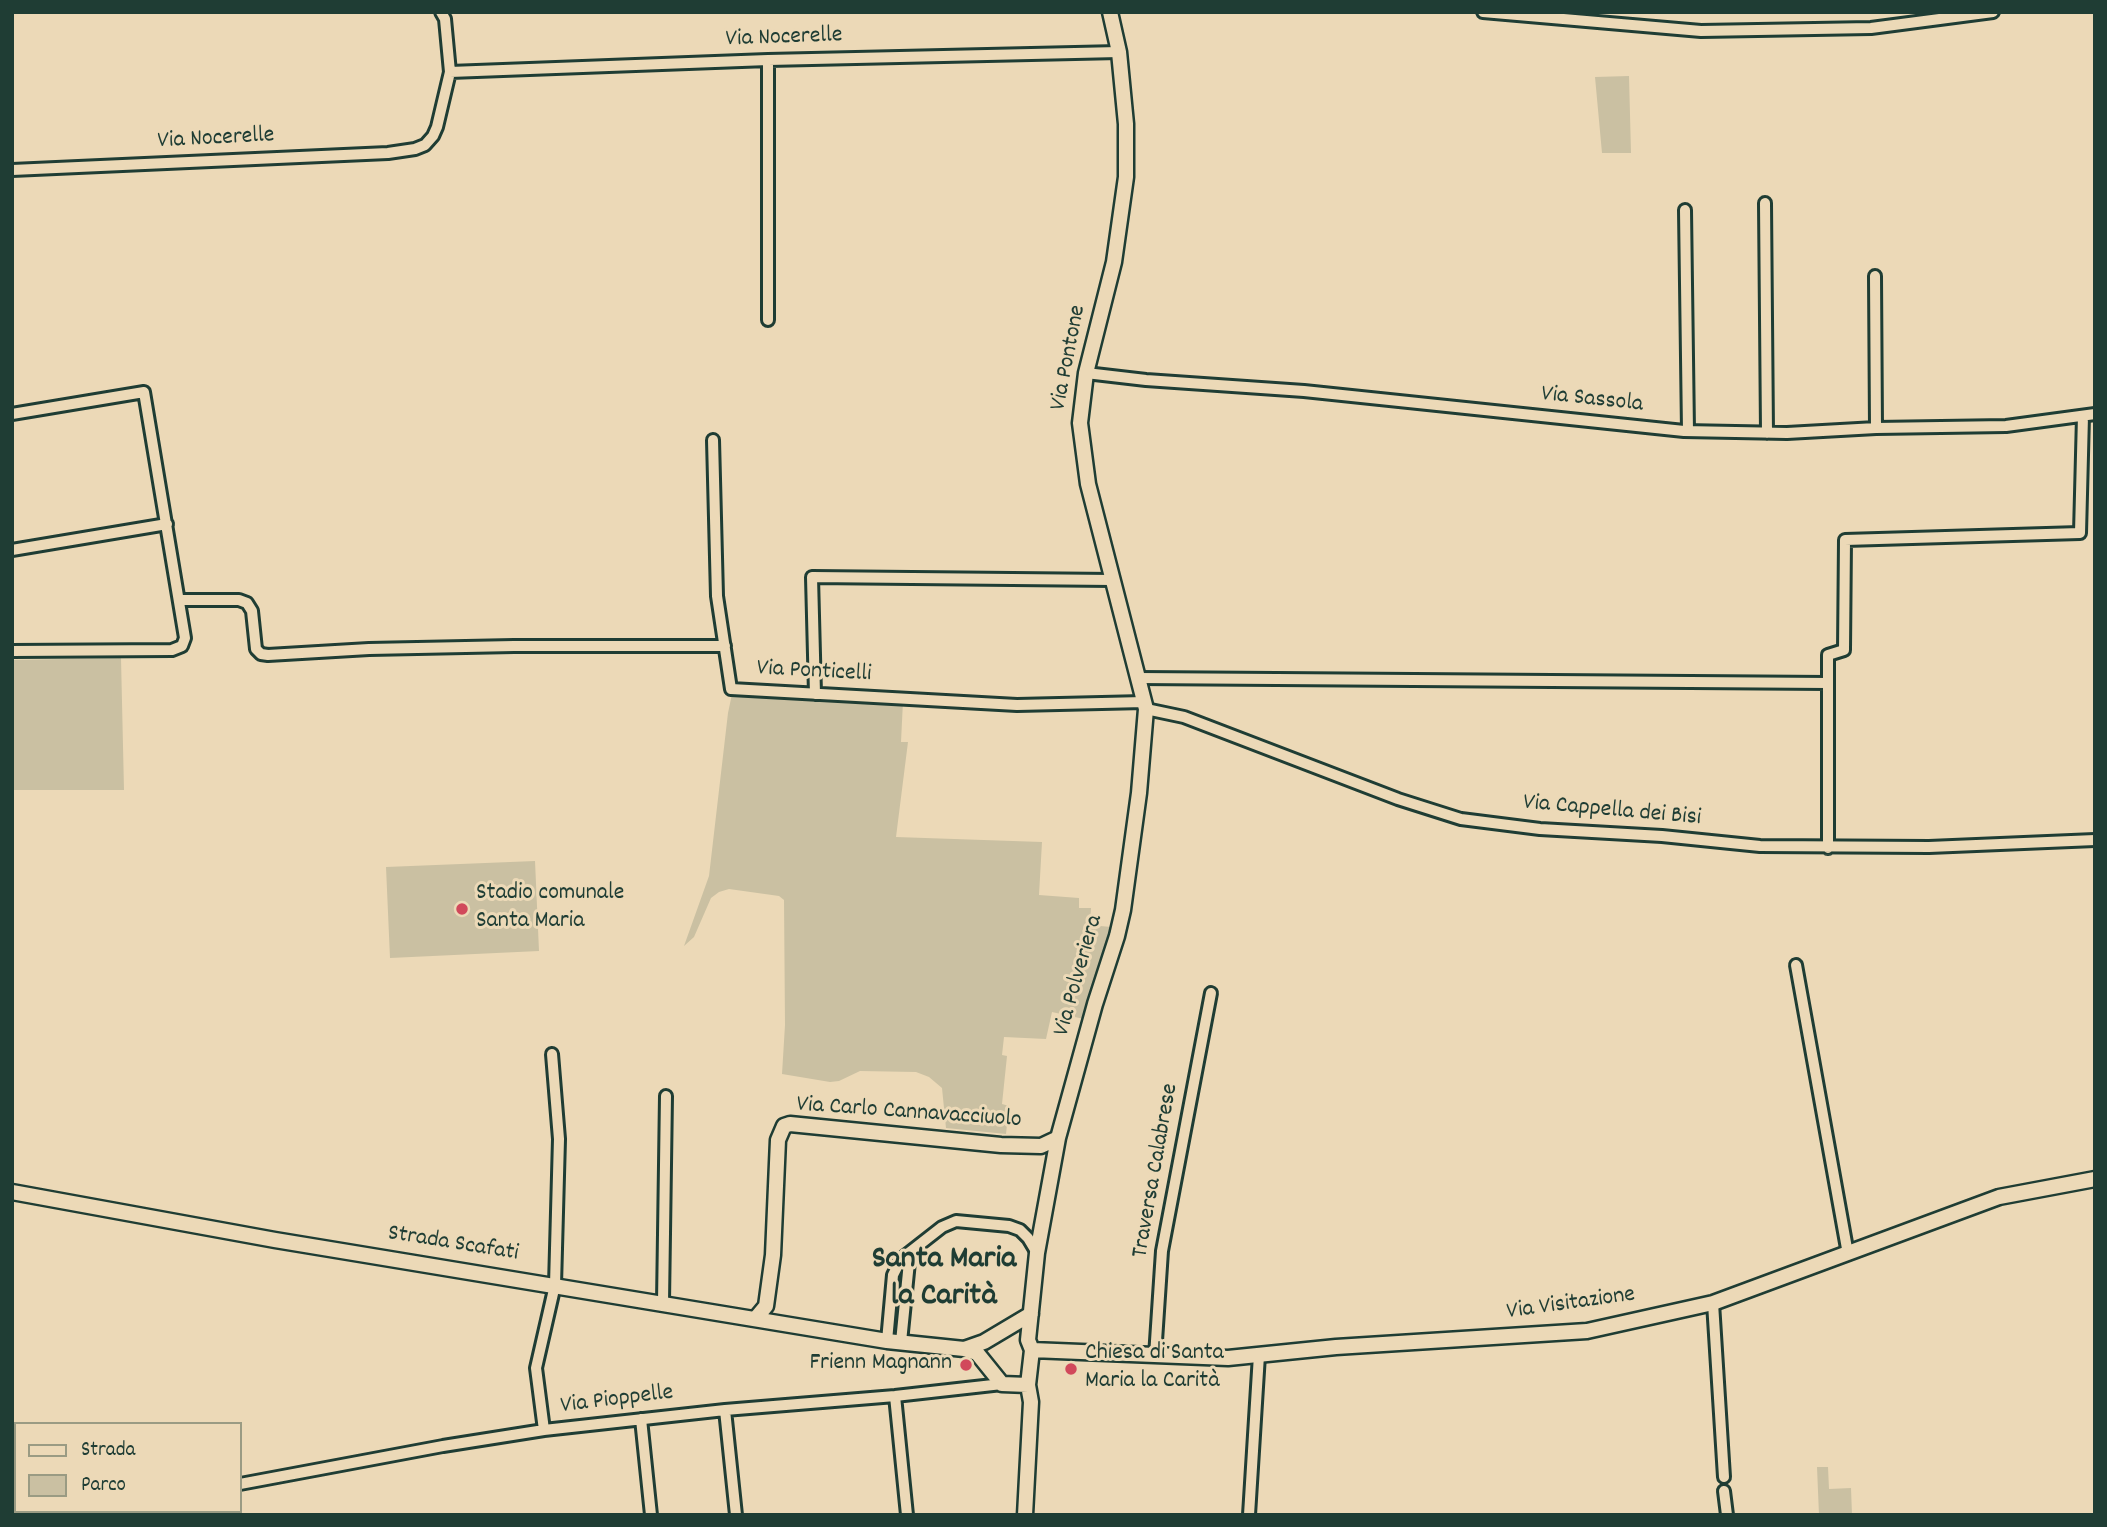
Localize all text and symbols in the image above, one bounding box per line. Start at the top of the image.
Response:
street label: Via Nocerelle [725,23,843,55]
street label: Via Nocerelle [157,123,275,157]
street label: Via Pontone [1046,303,1094,413]
street label: Via Sassola [1540,381,1644,421]
street label: Via Ponticelli [756,656,872,690]
street label: Via Cappella dei Bisi [1522,790,1702,834]
place label: Stadio comunale Santa Maria [476,881,624,937]
marker: Stadio comunale Santa Maria [454,901,470,917]
street label: Via Polveriera [1049,912,1111,1040]
street label: Traversa Calabrese [1127,1081,1187,1261]
street label: Via Carlo Cannavacciuolo [796,1092,1022,1136]
street label: Strada Scafati [386,1220,520,1270]
district label: Santa Maria la Carità [872,1243,1016,1318]
street label: Via Visitazione [1505,1282,1637,1328]
place label: Chiesa di Santa Maria la Carità [1085,1341,1224,1397]
place label: Frienn Magnann [809,1351,952,1379]
marker: Frienn Magnann [958,1357,974,1373]
marker: Chiesa di Santa Maria la Carità [1063,1361,1079,1377]
street label: Via Pioppelle [559,1380,675,1422]
legend [14,1422,242,1513]
text: Strada [81,1436,135,1466]
text: Parco [81,1471,126,1501]

